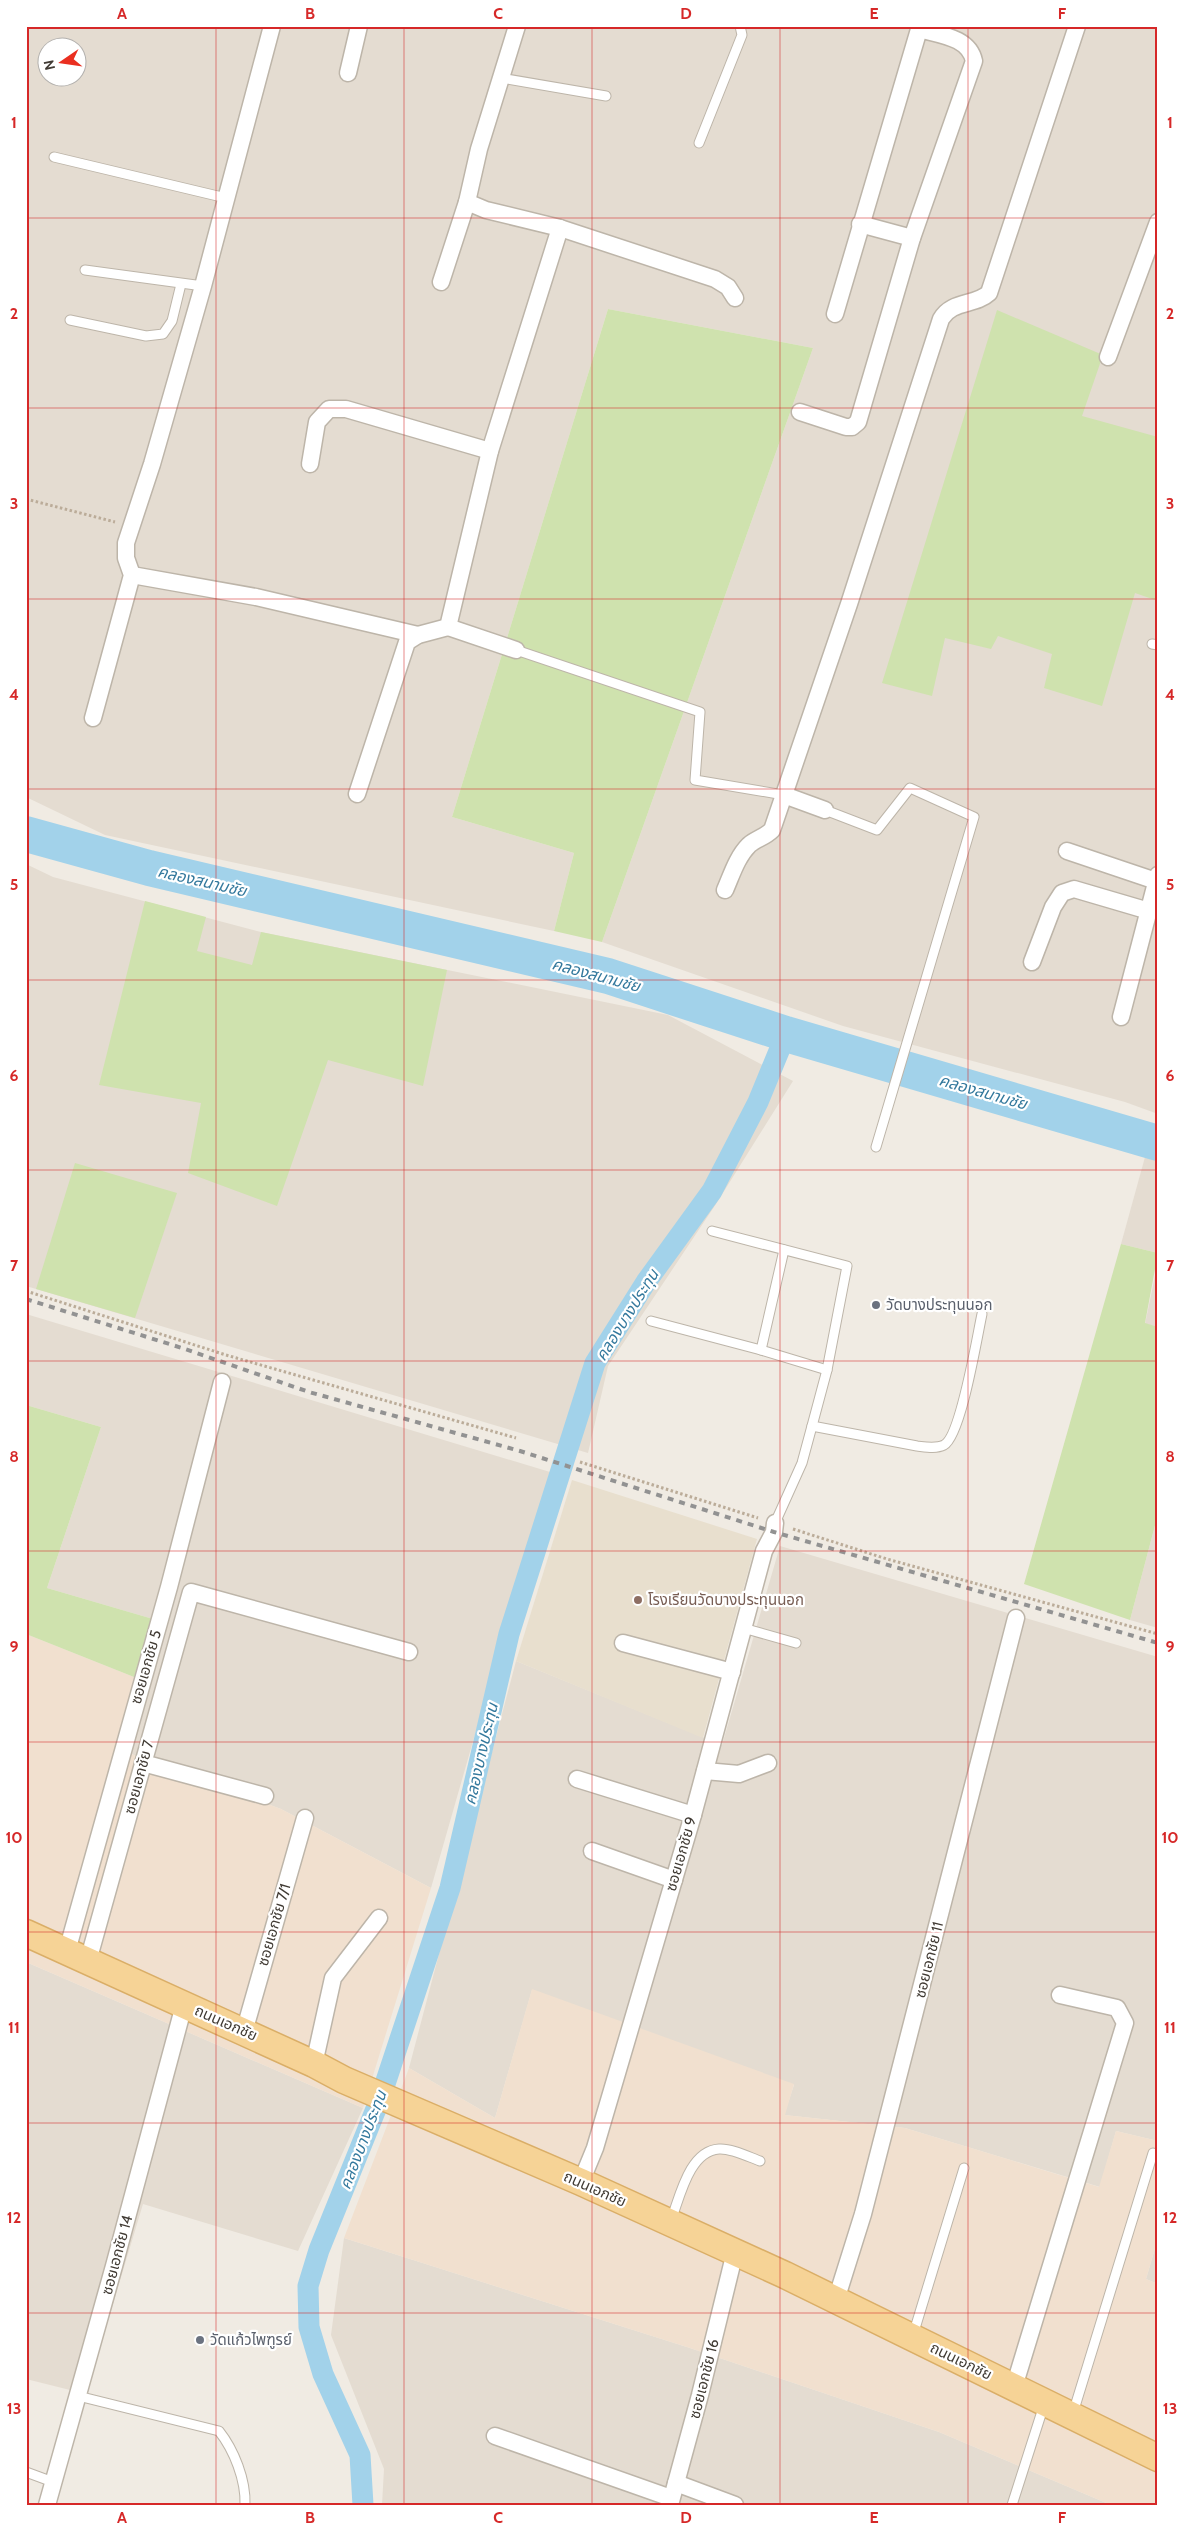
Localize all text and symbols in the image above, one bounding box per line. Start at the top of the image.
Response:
text: A [117,4,127,23]
text: B [305,4,315,23]
text: C [493,4,503,23]
text: D [680,4,692,23]
text: E [869,4,879,23]
text: F [1058,4,1067,23]
north arrow [38,38,88,88]
text: N [39,58,59,72]
text: 1 [11,113,17,132]
text: 1 [1167,113,1173,132]
text: 2 [10,304,18,323]
text: 2 [1166,304,1174,323]
text: 3 [10,494,18,513]
text: 3 [1166,494,1174,513]
text: 4 [9,685,19,704]
text: 4 [1165,685,1175,704]
water label: คลองสนามชัย [156,862,250,901]
text: 5 [10,875,18,894]
text: 5 [1166,875,1174,894]
water label: คลองสนามชัย [550,954,644,996]
text: 6 [10,1066,19,1085]
text: 6 [1166,1066,1175,1085]
water label: คลองสนามชัย [937,1070,1030,1114]
text: 7 [10,1256,19,1275]
text: 7 [1166,1256,1175,1275]
water label: คลองบางประทุน [591,1265,664,1365]
place label: วัดบางประทุนนอก [886,1296,992,1314]
marker: วัดบางประทุนนอก [870,1299,882,1311]
text: 8 [9,1447,19,1466]
text: 8 [1165,1447,1175,1466]
place label: โรงเรียนวัดบางประทุนนอก [648,1591,804,1609]
marker: โรงเรียนวัดบางประทุนนอก [632,1594,644,1606]
street label: ซอยเอกชัย 5 [127,1628,165,1706]
text: 9 [10,1637,19,1656]
text: 9 [1166,1637,1175,1656]
water label: คลองบางประทุน [460,1700,503,1807]
street label: ซอยเอกชัย 7 [120,1738,158,1816]
street label: ซอยเอกชัย 9 [662,1815,700,1893]
text: 10 [5,1828,23,1847]
text: 10 [1161,1828,1179,1847]
street label: ซอยเอกชัย 7/1 [254,1882,294,1968]
street label: ซอยเอกชัย 11 [911,1920,947,2000]
street label: ถนนเอกชัย [192,2001,260,2045]
text: 11 [8,2018,20,2037]
text: 11 [1164,2018,1176,2037]
water label: คลองบางประทุน [336,2087,392,2192]
street label: ถนนเอกชัย [561,2167,629,2211]
text: 12 [7,2208,21,2227]
text: 12 [1163,2208,1177,2227]
street label: ซอยเอกชัย 14 [98,2213,136,2297]
place label: วัดแก้วไพฑูรย์ [210,2331,292,2349]
marker: วัดแก้วไพฑูรย์ [194,2334,206,2346]
street label: ซอยเอกชัย 16 [685,2337,723,2421]
street label: ถนนเอกชัย [927,2338,995,2384]
text: 13 [7,2399,21,2418]
text: 13 [1163,2399,1177,2418]
text: A [117,2508,127,2527]
text: B [305,2508,315,2527]
text: C [493,2508,503,2527]
text: D [680,2508,692,2527]
text: E [869,2508,879,2527]
text: F [1058,2508,1067,2527]

